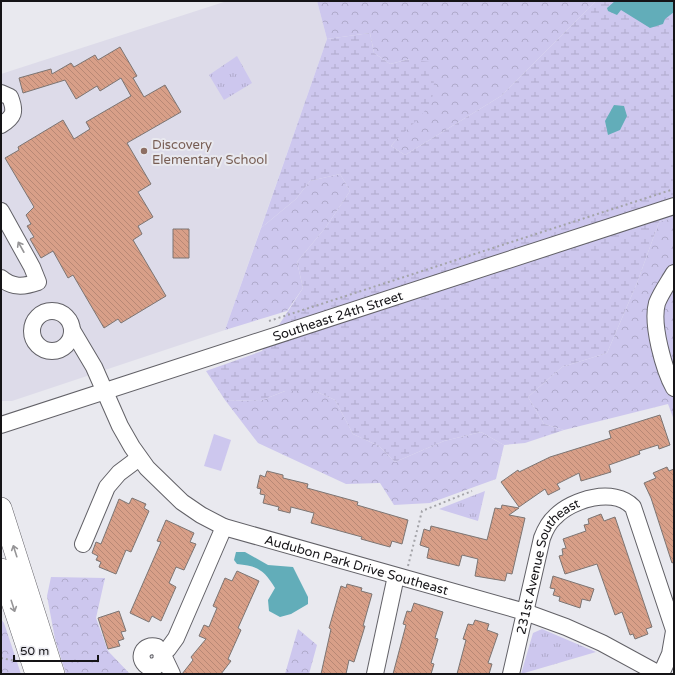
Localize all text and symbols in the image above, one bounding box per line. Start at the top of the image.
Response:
place label: Discovery Elementary School [152,137,267,168]
marker: Discovery Elementary School [139,146,149,156]
one-way arrow [17,241,25,253]
street label: Southeast 24th Street [271,288,405,345]
street label: 231st Avenue Southeast [513,495,582,636]
street label: Audubon Park Drive Southeast [263,532,450,599]
one-way arrow [11,545,18,558]
one-way arrow [10,599,17,612]
scale bar [14,637,98,663]
text: 50 m [20,644,49,658]

